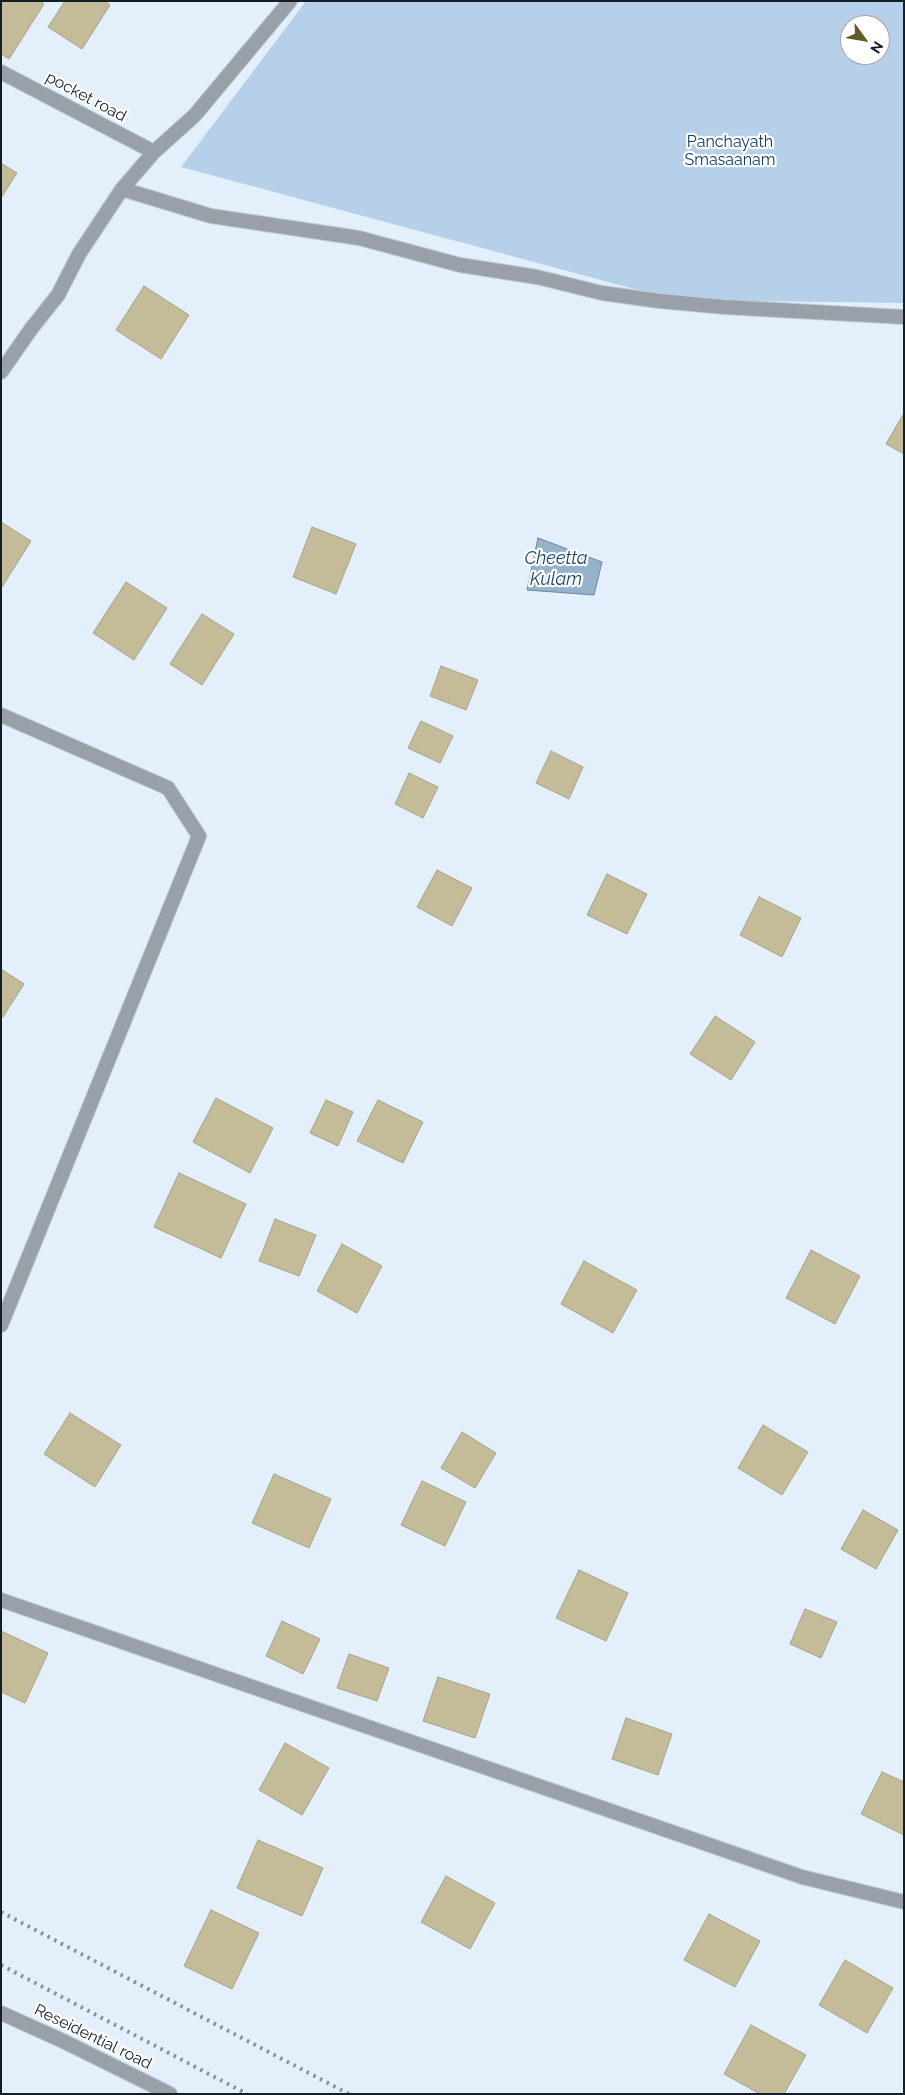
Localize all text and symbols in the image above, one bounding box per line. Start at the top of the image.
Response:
north arrow [840,15,890,65]
text: N [867,39,886,56]
street label: pocket road [42,68,130,126]
park label: Panchayath Smasaanam [684,132,776,170]
water label: Cheetta Kulam [524,548,588,590]
street label: Reseidential road [31,2000,155,2074]

